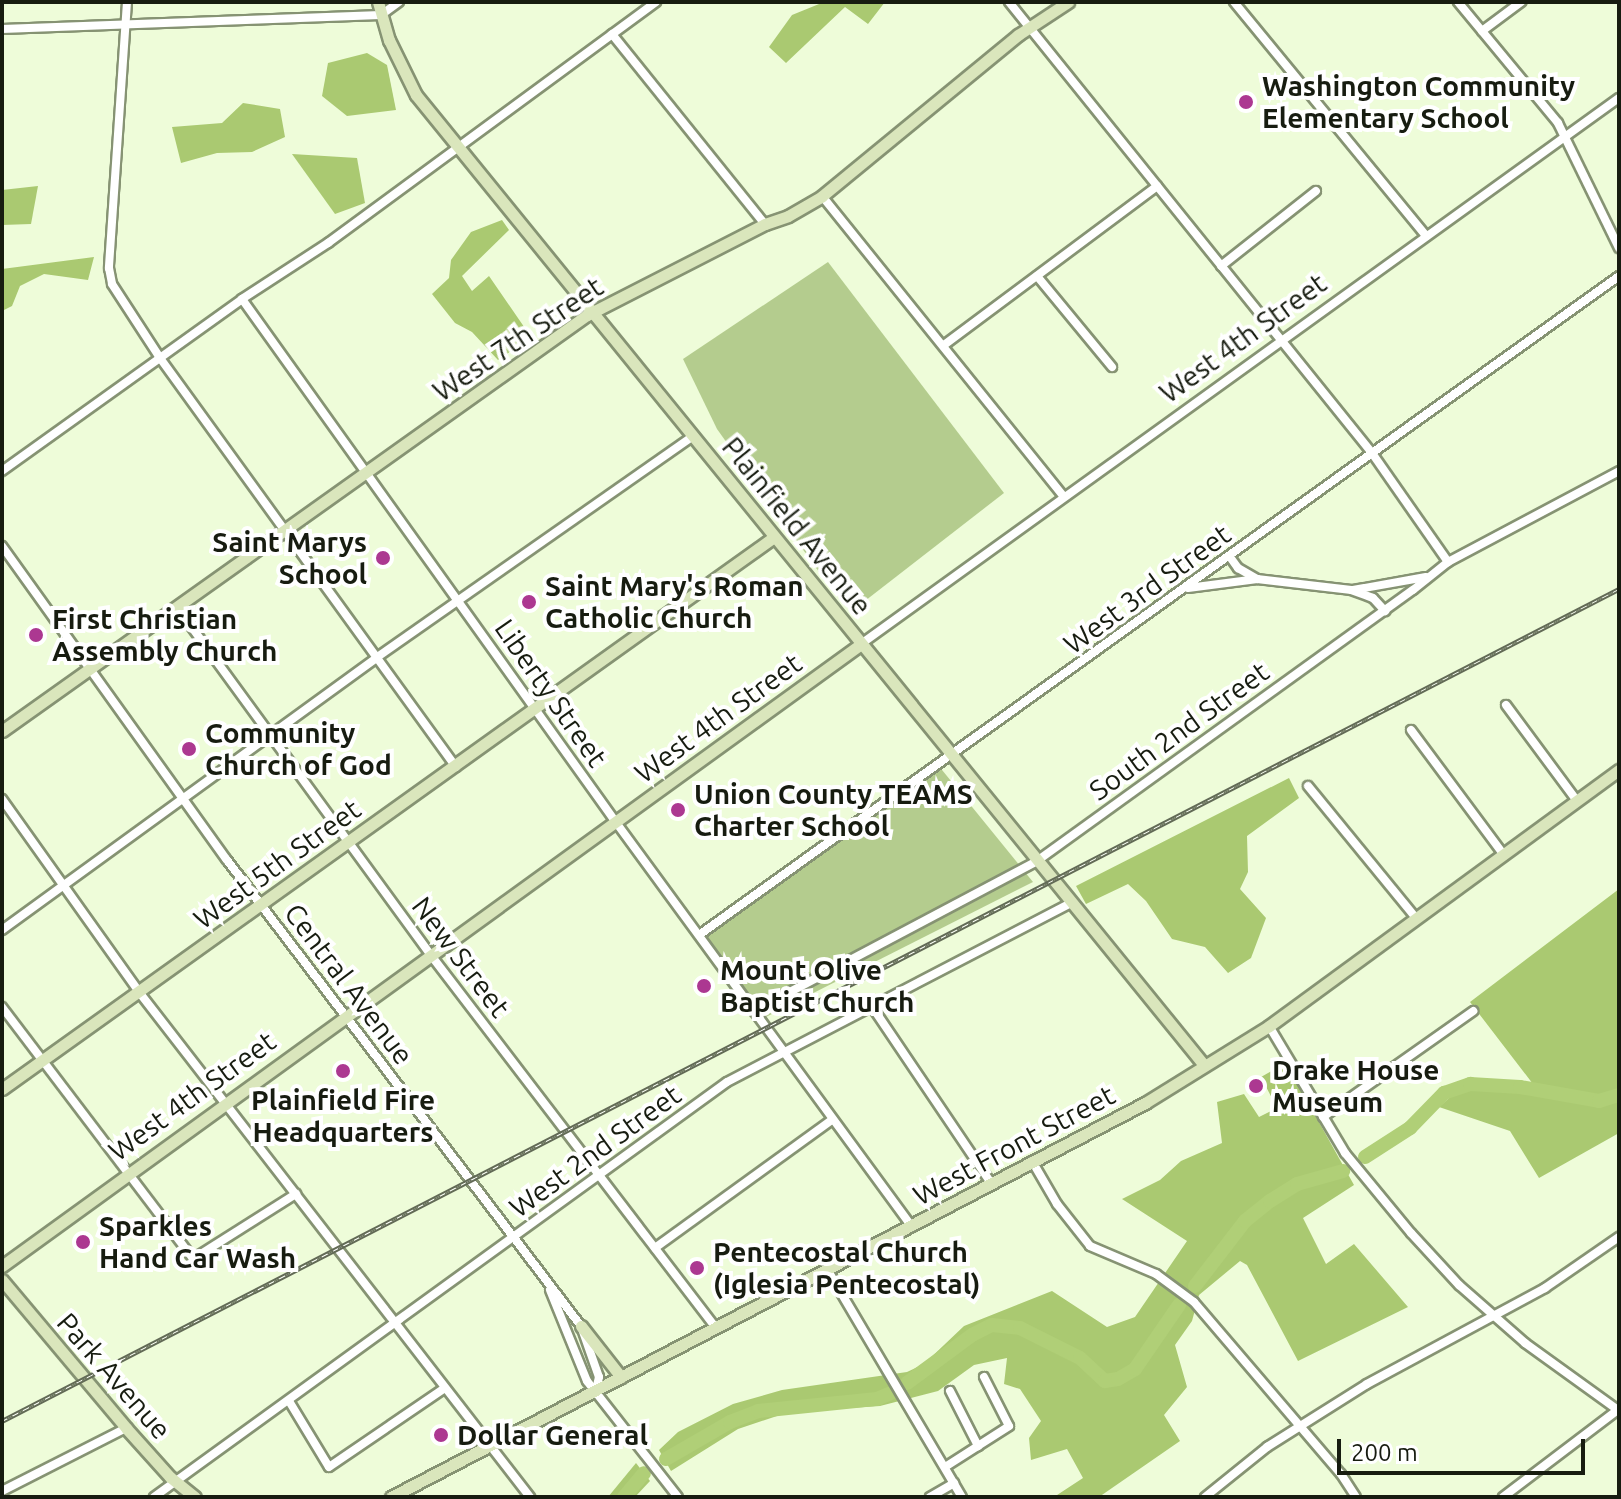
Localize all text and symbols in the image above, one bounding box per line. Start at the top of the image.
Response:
place label: Washington Community Elementary School [1262,69,1575,135]
marker: Washington Community Elementary School [1237,93,1255,111]
street label: West 4th Street [1153,266,1333,410]
street label: West 7th Street [427,270,609,408]
street label: Plainfield Avenue [715,430,879,622]
street label: West 3rd Street [1057,517,1237,661]
place label: Saint Marys School [212,525,367,591]
marker: Saint Marys School [374,549,392,567]
place label: Saint Mary's Roman Catholic Church [545,569,804,635]
marker: Saint Mary's Roman Catholic Church [520,593,538,611]
place label: First Christian Assembly Church [52,602,277,668]
street label: Liberty Street [488,613,614,773]
marker: First Christian Assembly Church [27,626,45,644]
street label: West 4th Street [628,646,808,790]
street label: South 2nd Street [1083,655,1275,807]
place label: Community Church of God [205,716,392,782]
marker: Community Church of God [180,740,198,758]
place label: Union County TEAMS Charter School [694,777,973,843]
street label: West 5th Street [187,792,367,936]
marker: Union County TEAMS Charter School [669,801,687,819]
street label: New Street [405,890,517,1024]
street label: Central Avenue [278,897,420,1071]
place label: Mount Olive Baptist Church [720,953,914,1019]
marker: Mount Olive Baptist Church [695,977,713,995]
street label: West 4th Street [102,1024,282,1168]
place label: Drake House Museum [1272,1053,1439,1119]
marker: Plainfield Fire Headquarters [334,1062,352,1080]
marker: Drake House Museum [1247,1077,1265,1095]
street label: West 2nd Street [503,1078,687,1224]
street label: West Front Street [908,1078,1120,1212]
place label: Plainfield Fire Headquarters [251,1083,435,1149]
place label: Sparkles Hand Car Wash [99,1209,296,1275]
marker: Sparkles Hand Car Wash [74,1233,92,1251]
place label: Pentecostal Church (Iglesia Pentecostal) [713,1235,980,1301]
marker: Pentecostal Church (Iglesia Pentecostal) [688,1259,706,1277]
street label: Park Avenue [50,1306,178,1446]
place label: Dollar General [457,1418,648,1452]
scale bar [1341,1423,1589,1473]
marker: Dollar General [432,1426,450,1444]
text: 200 m [1351,1439,1418,1466]

